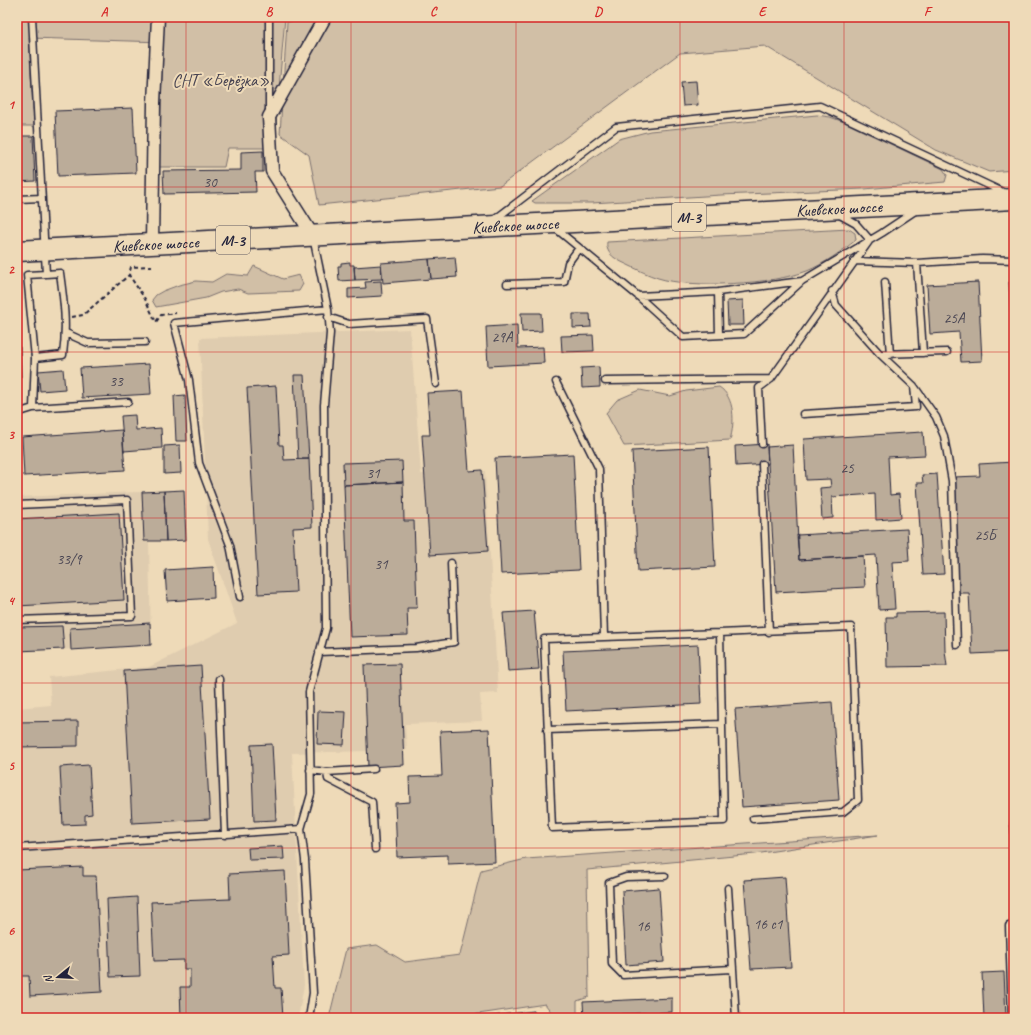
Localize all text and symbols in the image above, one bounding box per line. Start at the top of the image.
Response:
text: A [101,4,109,20]
text: B [266,4,274,20]
text: C [430,4,438,20]
text: D [594,4,603,20]
text: E [759,4,768,20]
text: F [924,4,933,20]
park label: СНТ «Берёзка» [172,70,270,92]
text: 1 [8,97,16,113]
house number: 30 [203,173,218,192]
street label: Киевское шоссе [795,196,884,221]
road number: М-3 [672,203,706,231]
street label: Киевское шоссе [472,213,560,238]
road number: М-3 [216,226,250,254]
street label: Киевское шоссе [112,231,201,257]
text: 2 [8,262,15,278]
house number: 25А [943,309,966,328]
house number: 29А [491,328,514,347]
house number: 33 [109,372,124,391]
text: 3 [8,427,15,443]
house number: 25 [840,459,855,478]
house number: 31 [366,464,381,483]
house number: 25Б [974,526,998,545]
house number: 33/9 [56,550,83,569]
house number: 31 [374,555,389,574]
text: 4 [8,593,16,609]
text: 5 [8,758,15,774]
house number: 16 с1 [753,915,784,934]
house number: 16 [636,917,651,936]
text: 6 [8,923,15,939]
north arrow [38,957,78,997]
text: N [40,973,56,985]

